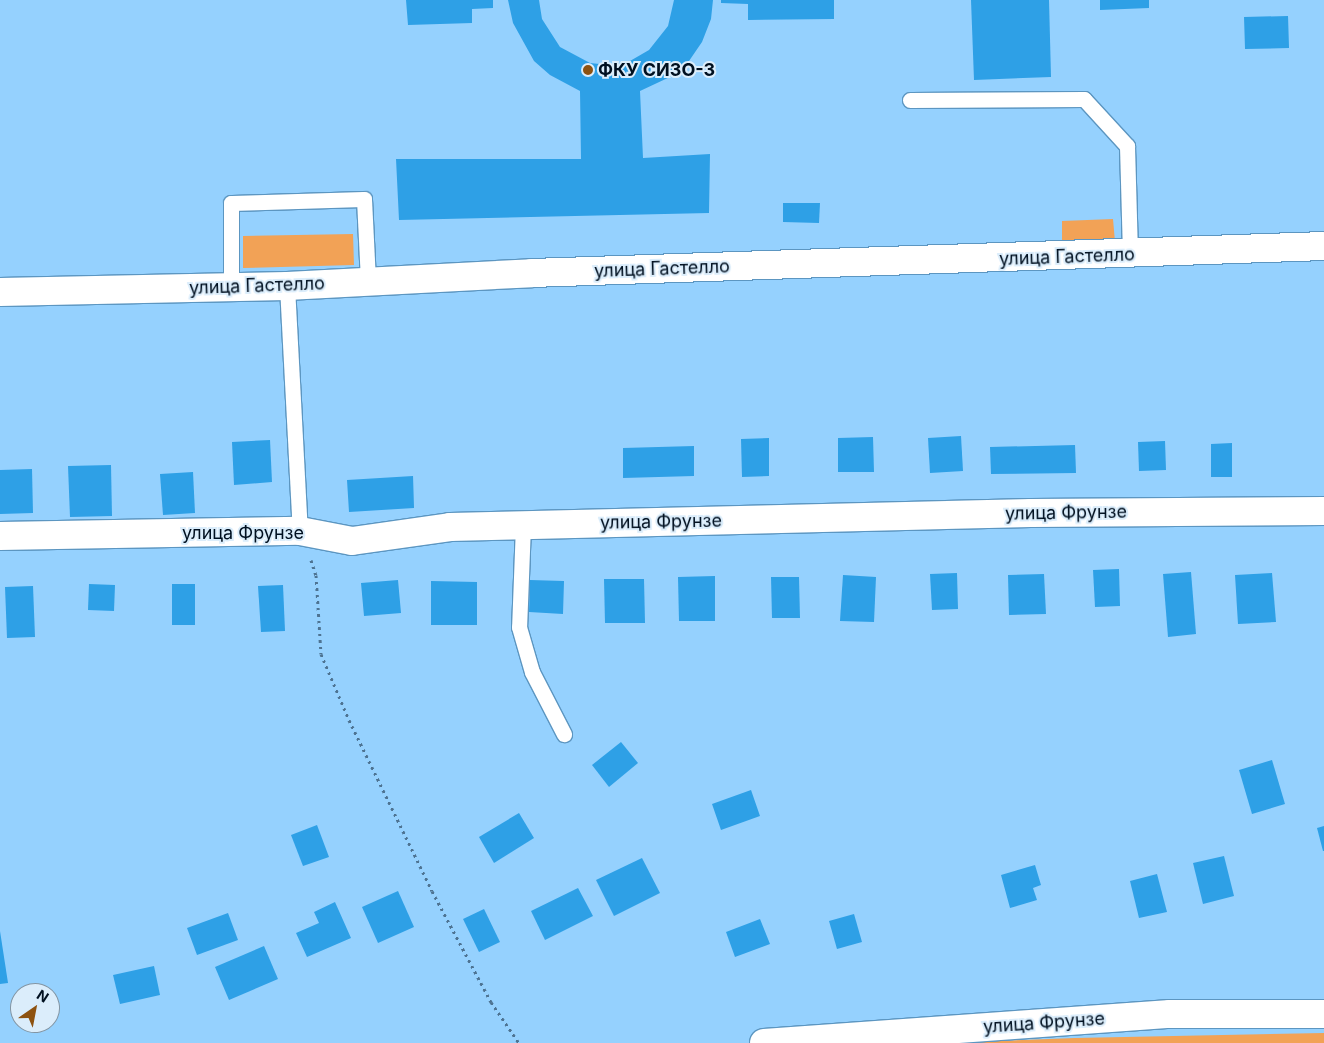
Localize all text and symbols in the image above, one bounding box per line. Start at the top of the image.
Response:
place label: ФКУ СИЗО-3 [598,59,715,81]
marker: ФКУ СИЗО-3 [582,64,594,76]
street label: улица Гастелло [999,244,1135,270]
street label: улица Гастелло [594,256,730,282]
street label: улица Гастелло [189,273,325,299]
street label: улица Фрунзе [1005,501,1127,525]
street label: улица Фрунзе [600,510,722,534]
street label: улица Фрунзе [182,522,304,544]
north arrow [10,983,60,1033]
text: N [34,986,52,1006]
street label: улица Фрунзе [982,1008,1106,1038]

